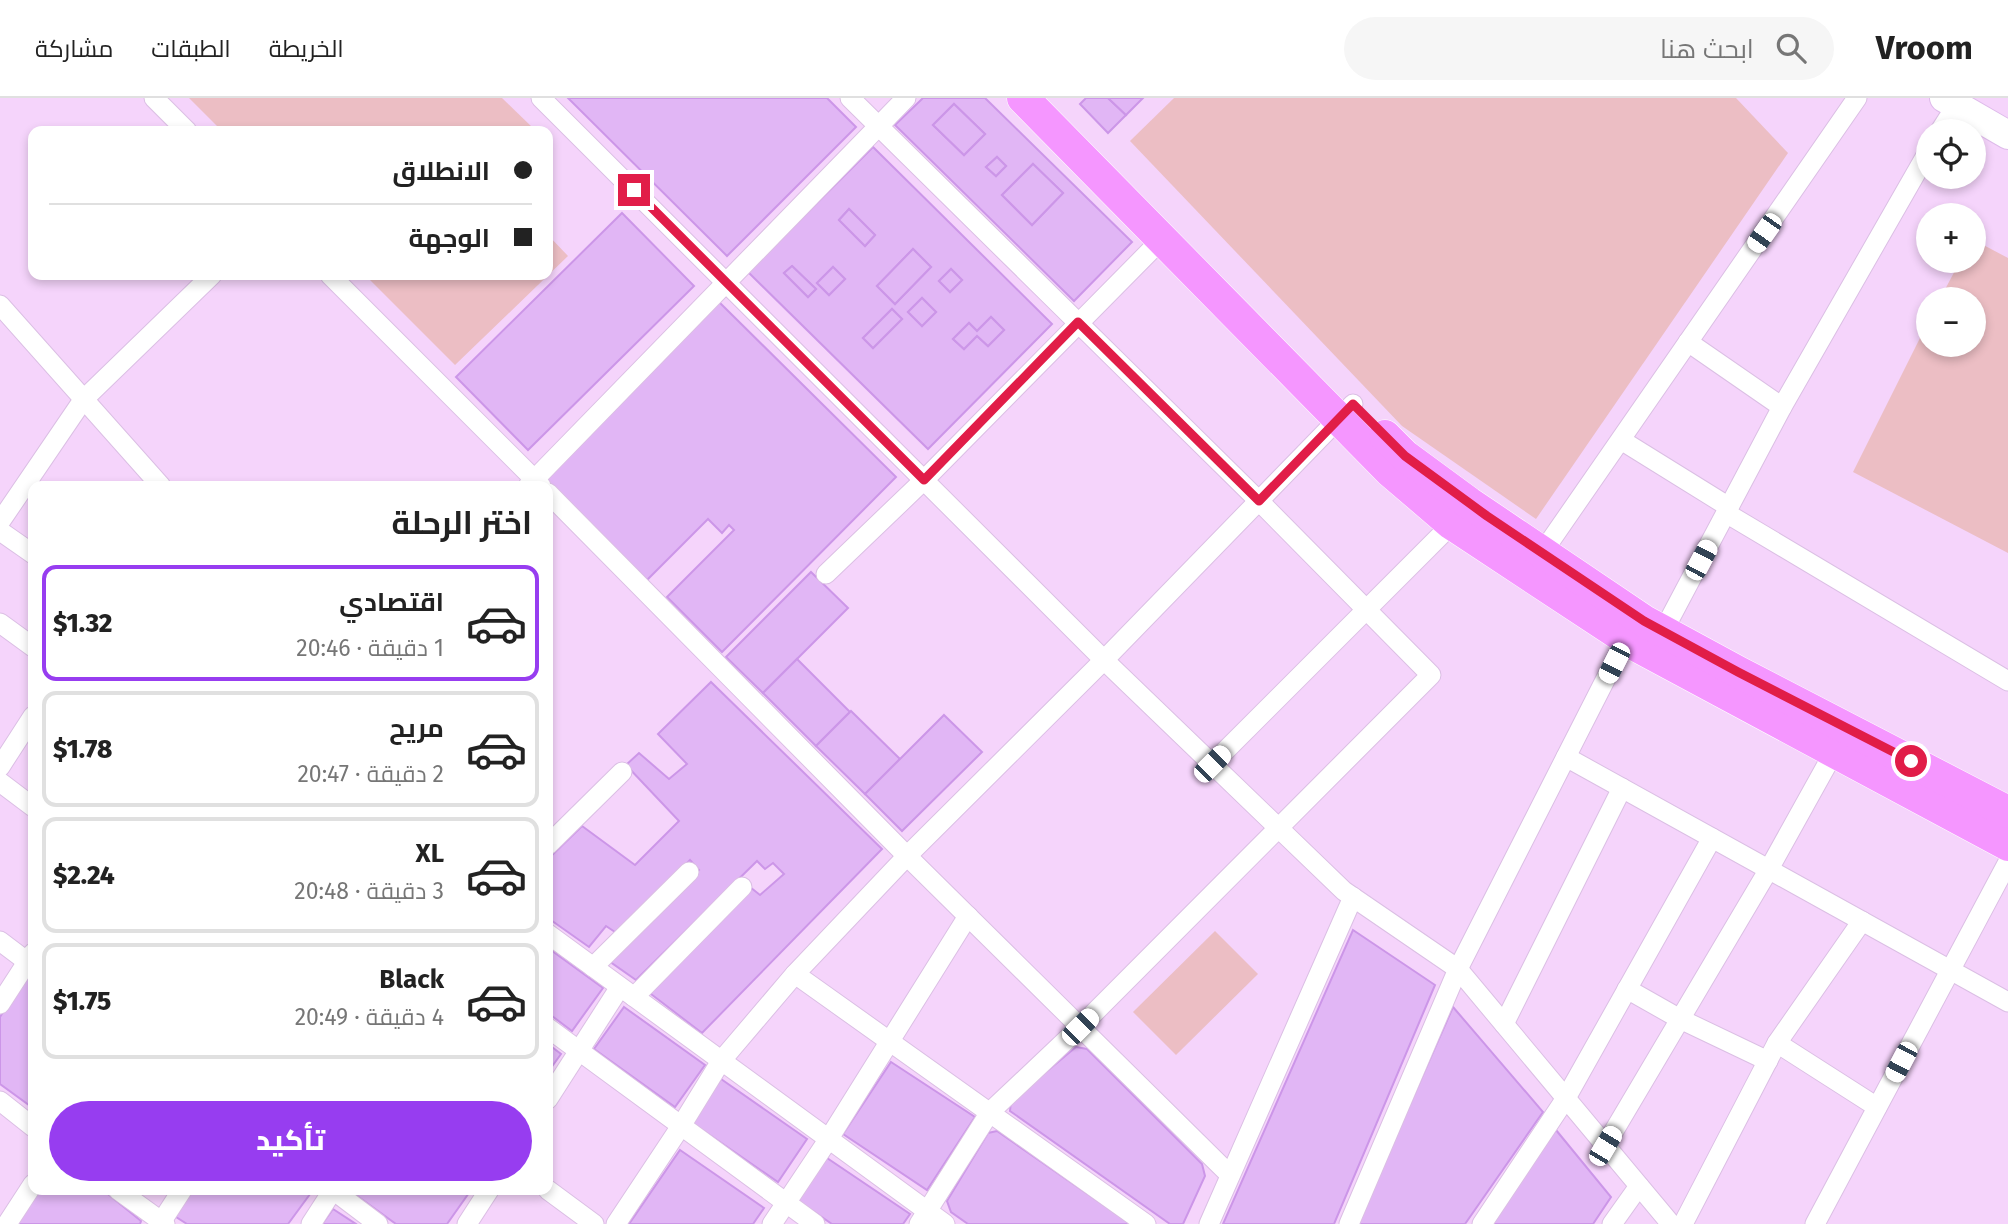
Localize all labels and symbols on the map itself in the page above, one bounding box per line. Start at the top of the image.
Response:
route end [618,174,650,206]
car [1744,210,1785,256]
car [1682,537,1721,583]
car [1596,640,1633,686]
car [1190,742,1235,786]
route start [1895,745,1927,777]
car [1058,1005,1103,1049]
car [1882,1039,1921,1085]
car [1586,1123,1625,1169]

